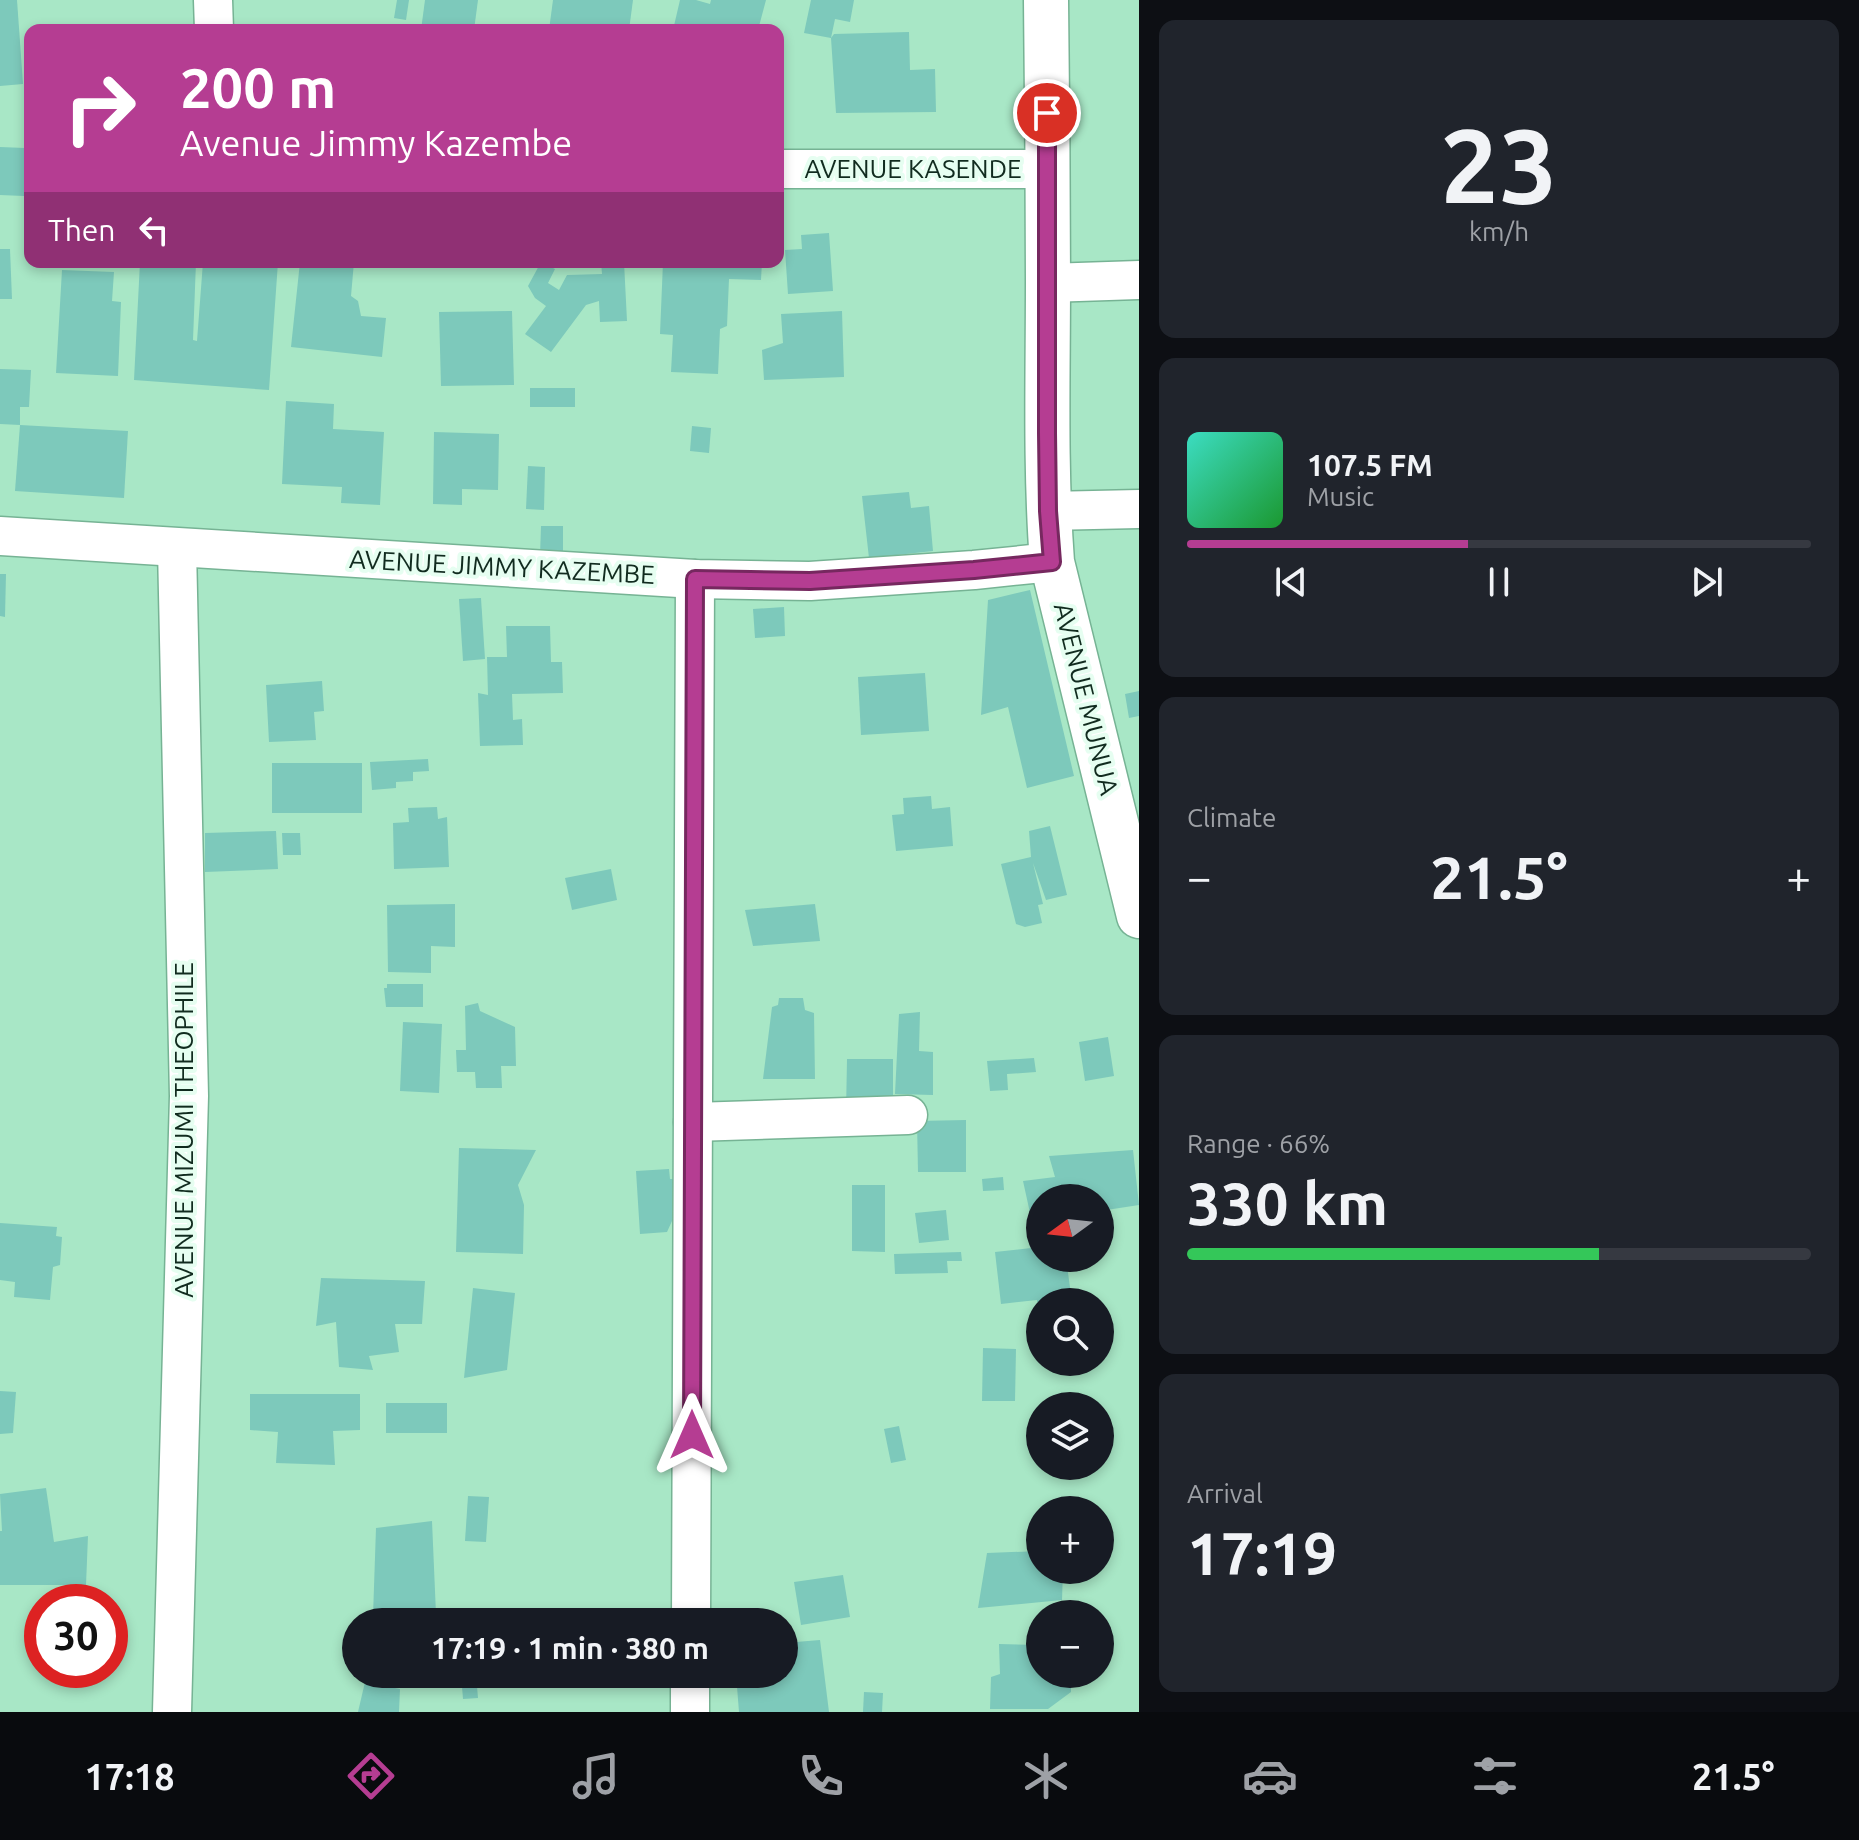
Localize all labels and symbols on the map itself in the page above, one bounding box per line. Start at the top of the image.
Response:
pin [1013,79,1081,147]
street label: AVENUE KASENDE [804,154,1022,183]
street label: AVENUE JIMMY KAZEMBE [348,544,656,589]
street label: AVENUE MUNUA [1049,600,1124,798]
street label: AVENUE MIZUMI THEOPHILE [169,962,198,1298]
north arrow [1026,1184,1114,1272]
position arrow [650,1393,734,1477]
speed limit sign: 30 [24,1584,128,1688]

